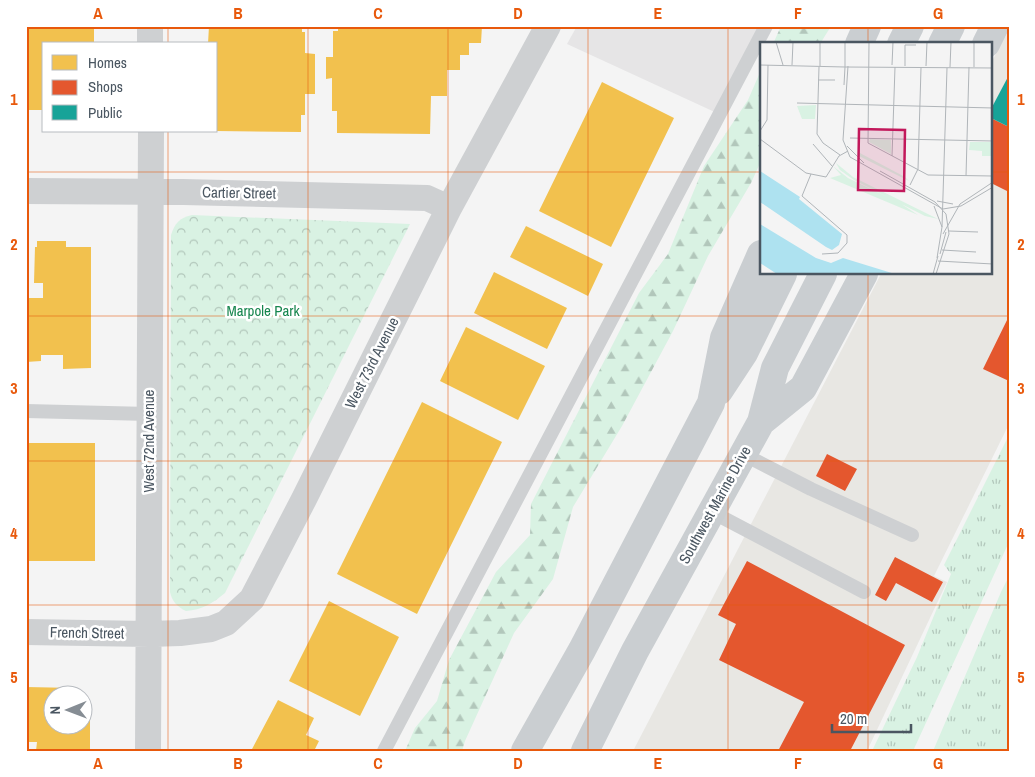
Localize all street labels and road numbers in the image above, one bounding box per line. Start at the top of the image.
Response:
street label: Cartier Street [202,181,277,204]
street label: West 73rd Avenue [339,313,404,412]
street label: West 72nd Avenue [138,389,159,492]
street label: Southwest Marine Drive [673,442,756,568]
street label: French Street [50,621,125,644]

